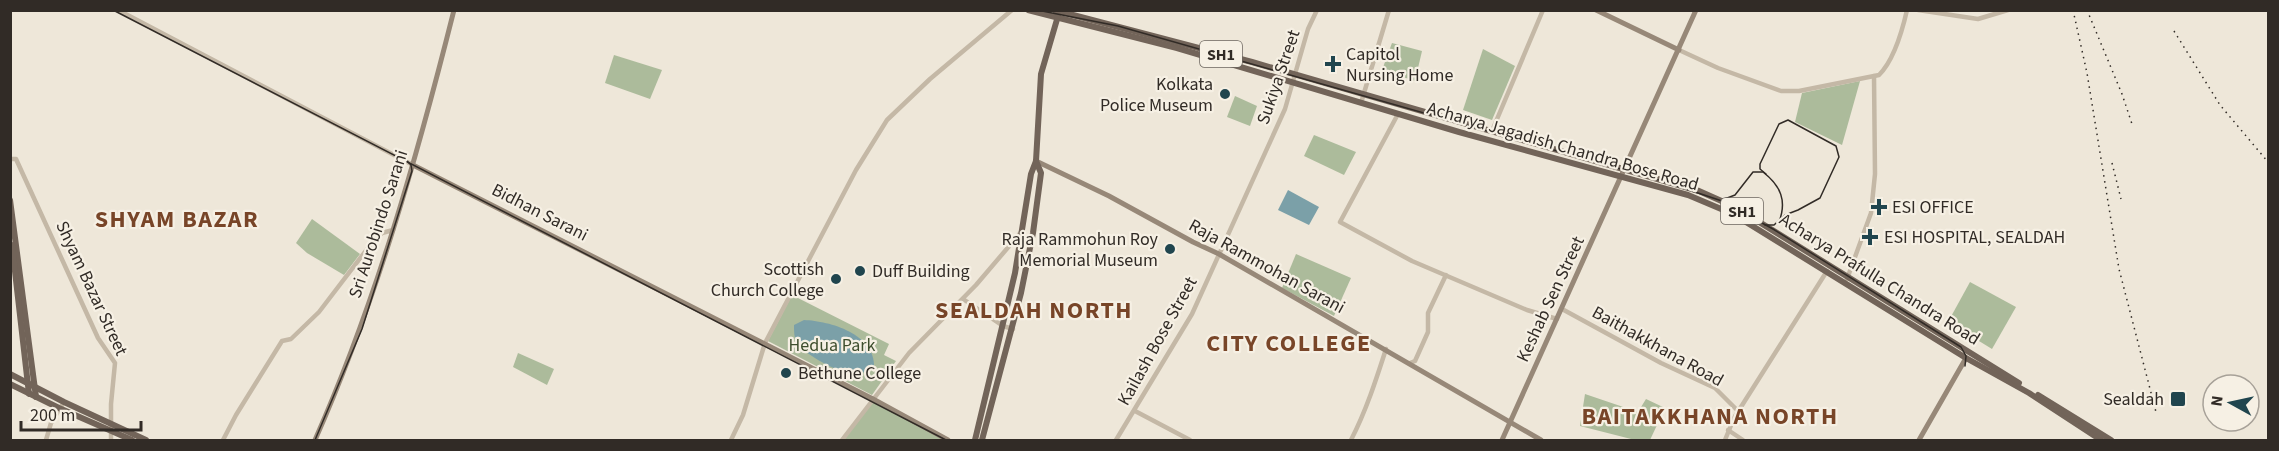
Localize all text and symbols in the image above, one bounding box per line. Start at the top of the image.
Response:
street label: Sukiya Street [1251,26,1306,128]
road number: SH1 [1200,41,1242,67]
place label: Capitol Nursing Home [1346,42,1454,88]
marker: Capitol Nursing Home [1324,55,1342,73]
place label: Kolkata Police Museum [1100,72,1213,118]
marker: Kolkata Police Museum [1218,87,1232,101]
street label: Acharya Jagadish Chandra Bose Road [1424,96,1702,197]
street label: Sri Aurobindo Sarani [343,147,414,302]
street label: Bidhan Sarani [487,177,592,247]
place label: ESI OFFICE [1892,195,1974,220]
road number: SH1 [1721,198,1763,224]
marker: ESI OFFICE [1870,198,1888,216]
district label: SHYAM BAZAR [95,202,259,237]
street label: Acharya Prafulla Chandra Road [1775,207,1985,352]
street label: Raja Rammohan Sarani [1184,213,1350,320]
street label: Shyam Bazar Street [49,217,134,360]
place label: ESI HOSPITAL, SEALDAH [1884,225,2065,250]
place label: Raja Rammohun Roy Memorial Museum [1002,227,1159,273]
marker: ESI HOSPITAL, SEALDAH [1861,228,1879,246]
street label: Keshab Sen Street [1510,232,1591,366]
marker: Raja Rammohun Roy Memorial Museum [1163,242,1177,256]
place label: Scottish Church College [711,257,824,303]
place label: Duff Building [872,259,970,284]
marker: Duff Building [853,264,867,278]
marker: Scottish Church College [829,272,843,286]
street label: Kailash Bose Street [1112,272,1203,410]
district label: SEALDAH NORTH [935,293,1133,328]
street label: Baithakkhana Road [1587,300,1728,393]
district label: CITY COLLEGE [1206,326,1372,361]
park label: Hedua Park [789,333,875,358]
place label: Bethune College [798,361,921,386]
marker: Bethune College [779,366,793,380]
north arrow [2201,373,2261,433]
place label: Sealdah [2103,387,2164,412]
marker: Sealdah [2169,390,2187,408]
scale bar [21,394,141,432]
text: N [2206,394,2229,408]
district label: BAITAKKHANA NORTH [1581,399,1839,434]
text: 200 m [30,403,75,428]

